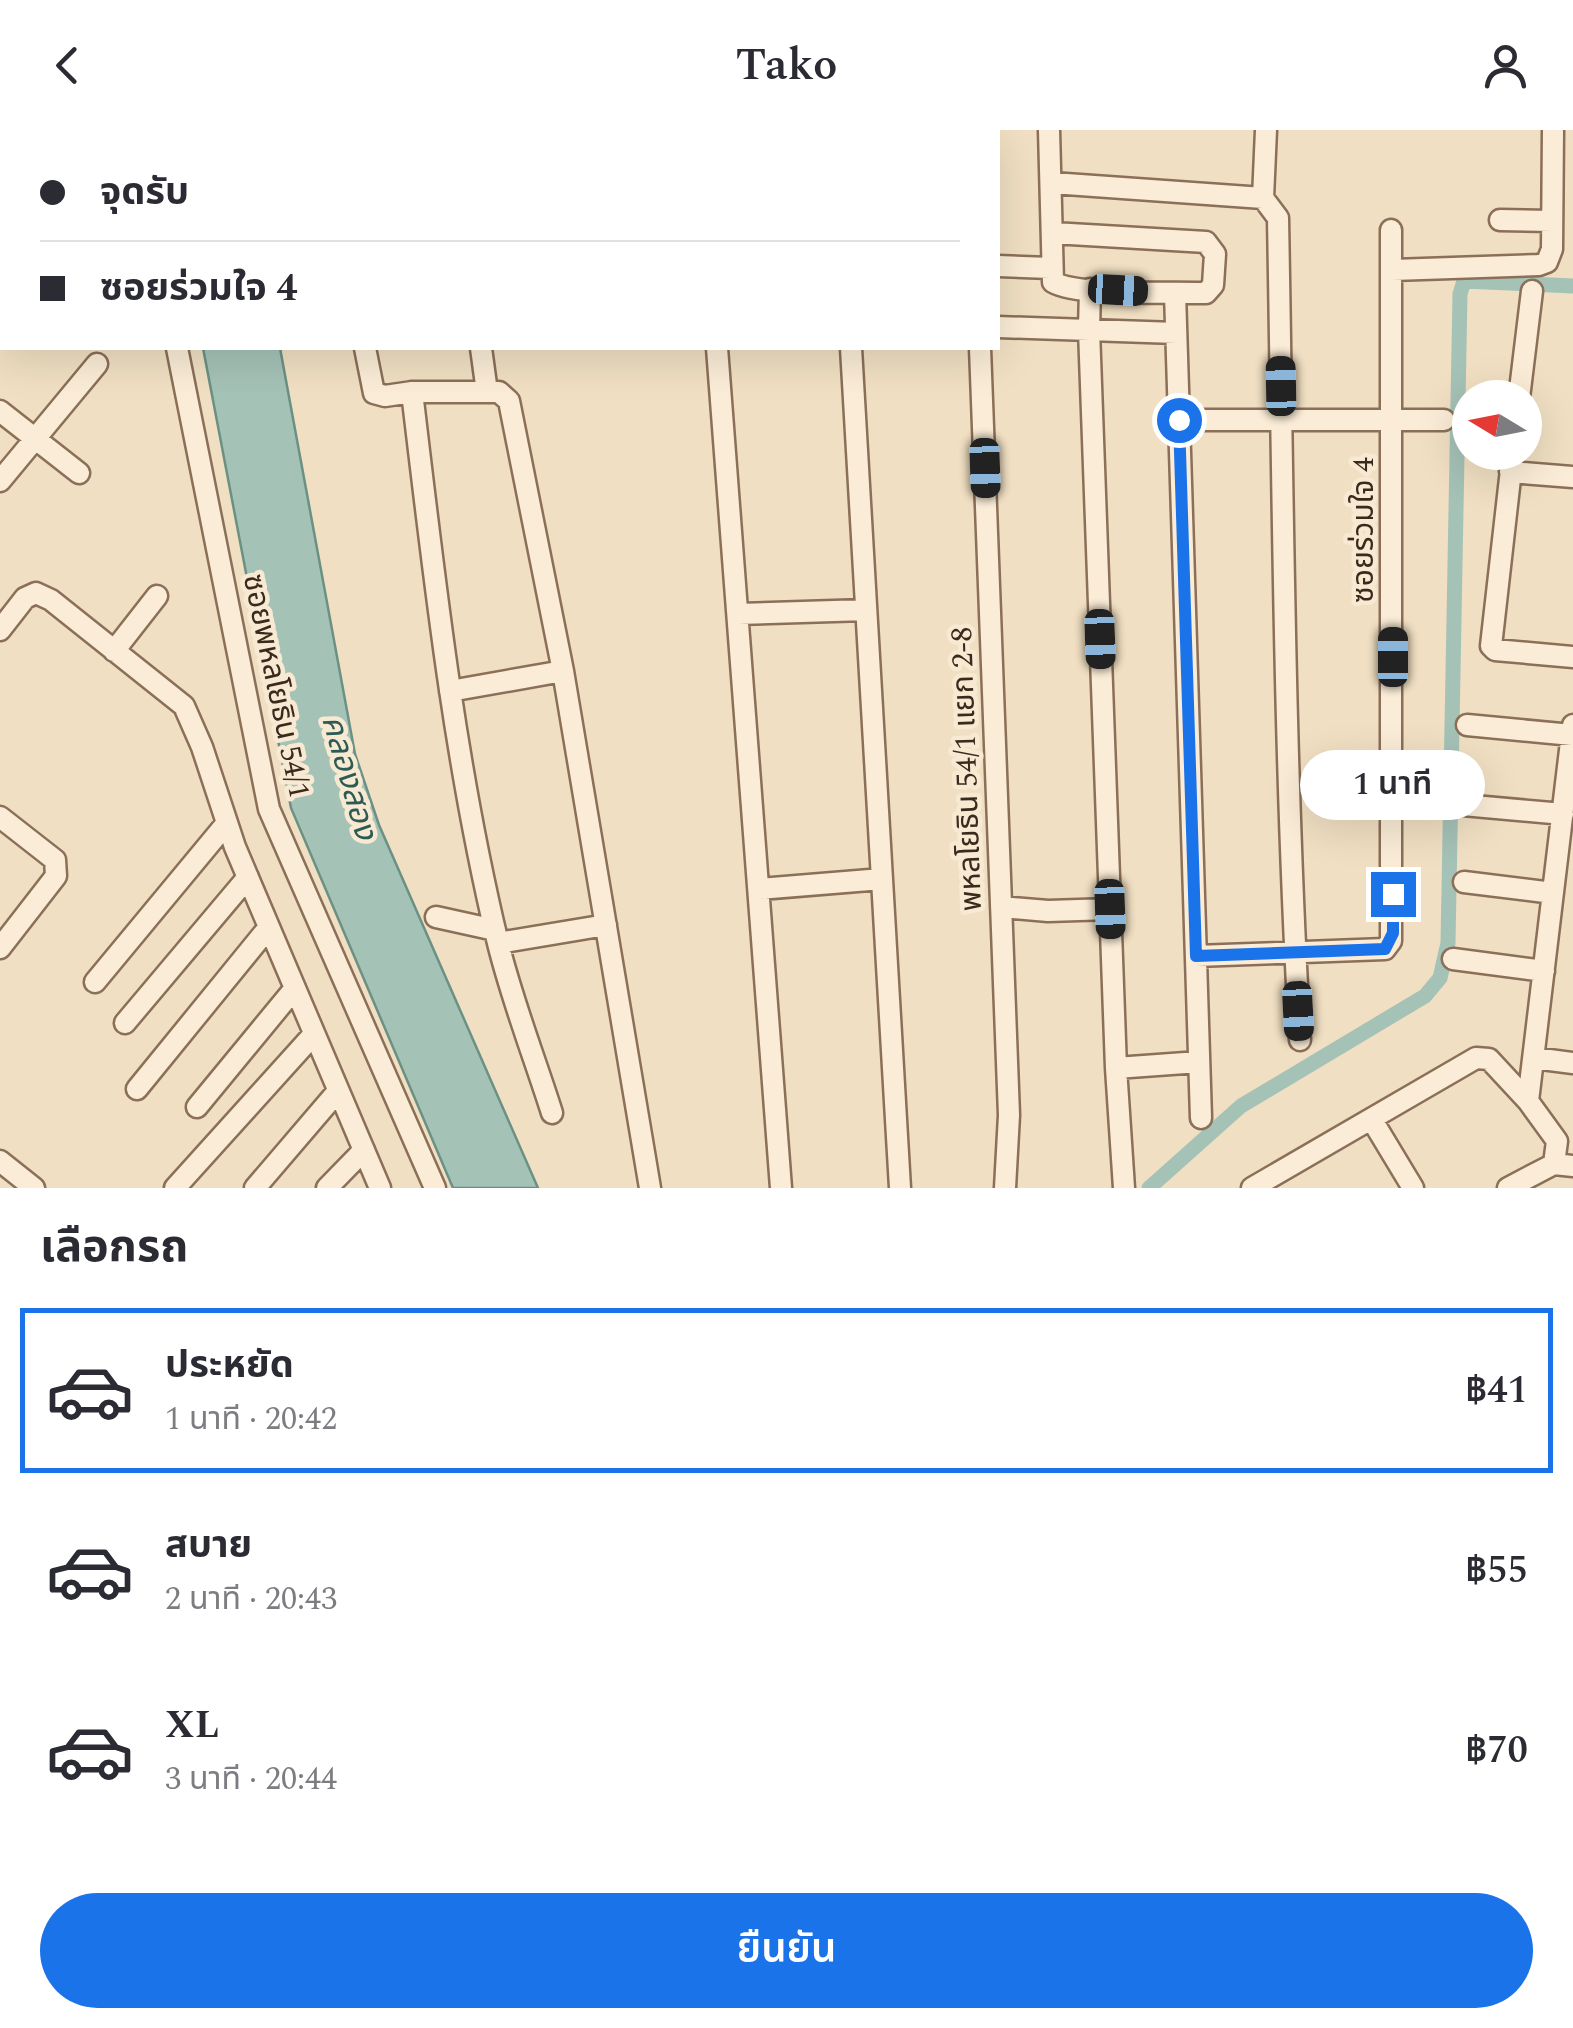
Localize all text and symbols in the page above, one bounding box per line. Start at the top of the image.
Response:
text: Tako [736,31,837,100]
icon: back [40,38,95,93]
icon: person [1478,38,1533,93]
text: จุดรับ [100,164,189,222]
text: ซอยร่วมใจ 4 [100,260,298,318]
car [1087,273,1149,307]
car [1265,356,1297,416]
north arrow [1452,380,1542,470]
map controls [1452,380,1542,470]
route start [1157,398,1202,443]
car [969,437,1001,499]
street label: ซอยร่วมใจ 4 [1341,457,1387,603]
street label: ซอยพหลโยธิน 54/1 [230,570,322,803]
car [1084,608,1116,670]
street label: พหลโยธิน 54/1 แยก 2-8 [939,626,995,912]
car [1378,627,1408,687]
water label: คลองสอง [307,709,390,847]
callout: 1 นาที [1300,749,1486,819]
text: 1 นาที [1353,760,1432,809]
route end [1371,872,1416,917]
car [1094,878,1126,940]
car [1281,980,1315,1042]
text: เลือกรถ [40,1213,188,1282]
text: ประหยัด [165,1337,294,1395]
icon: car [45,1346,135,1436]
text: ฿41 [1465,1362,1528,1420]
text: 1 นาที · 20:42 [165,1395,337,1444]
text: สบาย [165,1517,252,1575]
icon: car [45,1526,135,1616]
text: ฿55 [1465,1542,1528,1600]
text: 2 นาที · 20:43 [165,1575,337,1624]
text: XL [165,1697,219,1755]
icon: car [45,1706,135,1796]
text: ฿70 [1465,1722,1528,1780]
text: 3 นาที · 20:44 [165,1755,337,1804]
button: ยืนยัน [40,1893,1533,2008]

